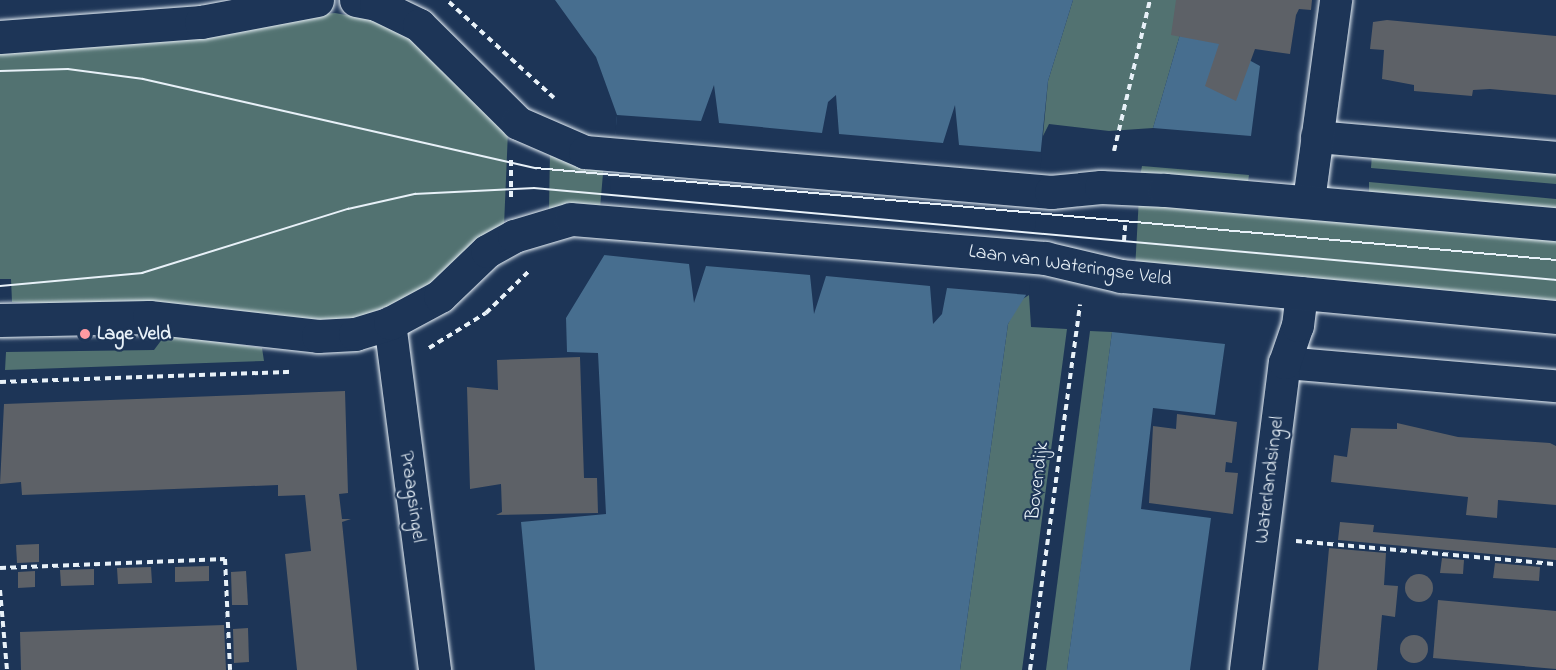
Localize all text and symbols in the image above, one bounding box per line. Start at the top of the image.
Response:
street label: Laan van Wateringse Veld [967,240,1173,292]
place label: Lage Veld [97,322,171,346]
marker: Lage Veld [78,327,92,341]
street label: Waterlandsingel [1250,415,1290,545]
street label: Bovendijk [1021,441,1055,521]
street label: Praagsingel [394,450,430,544]

